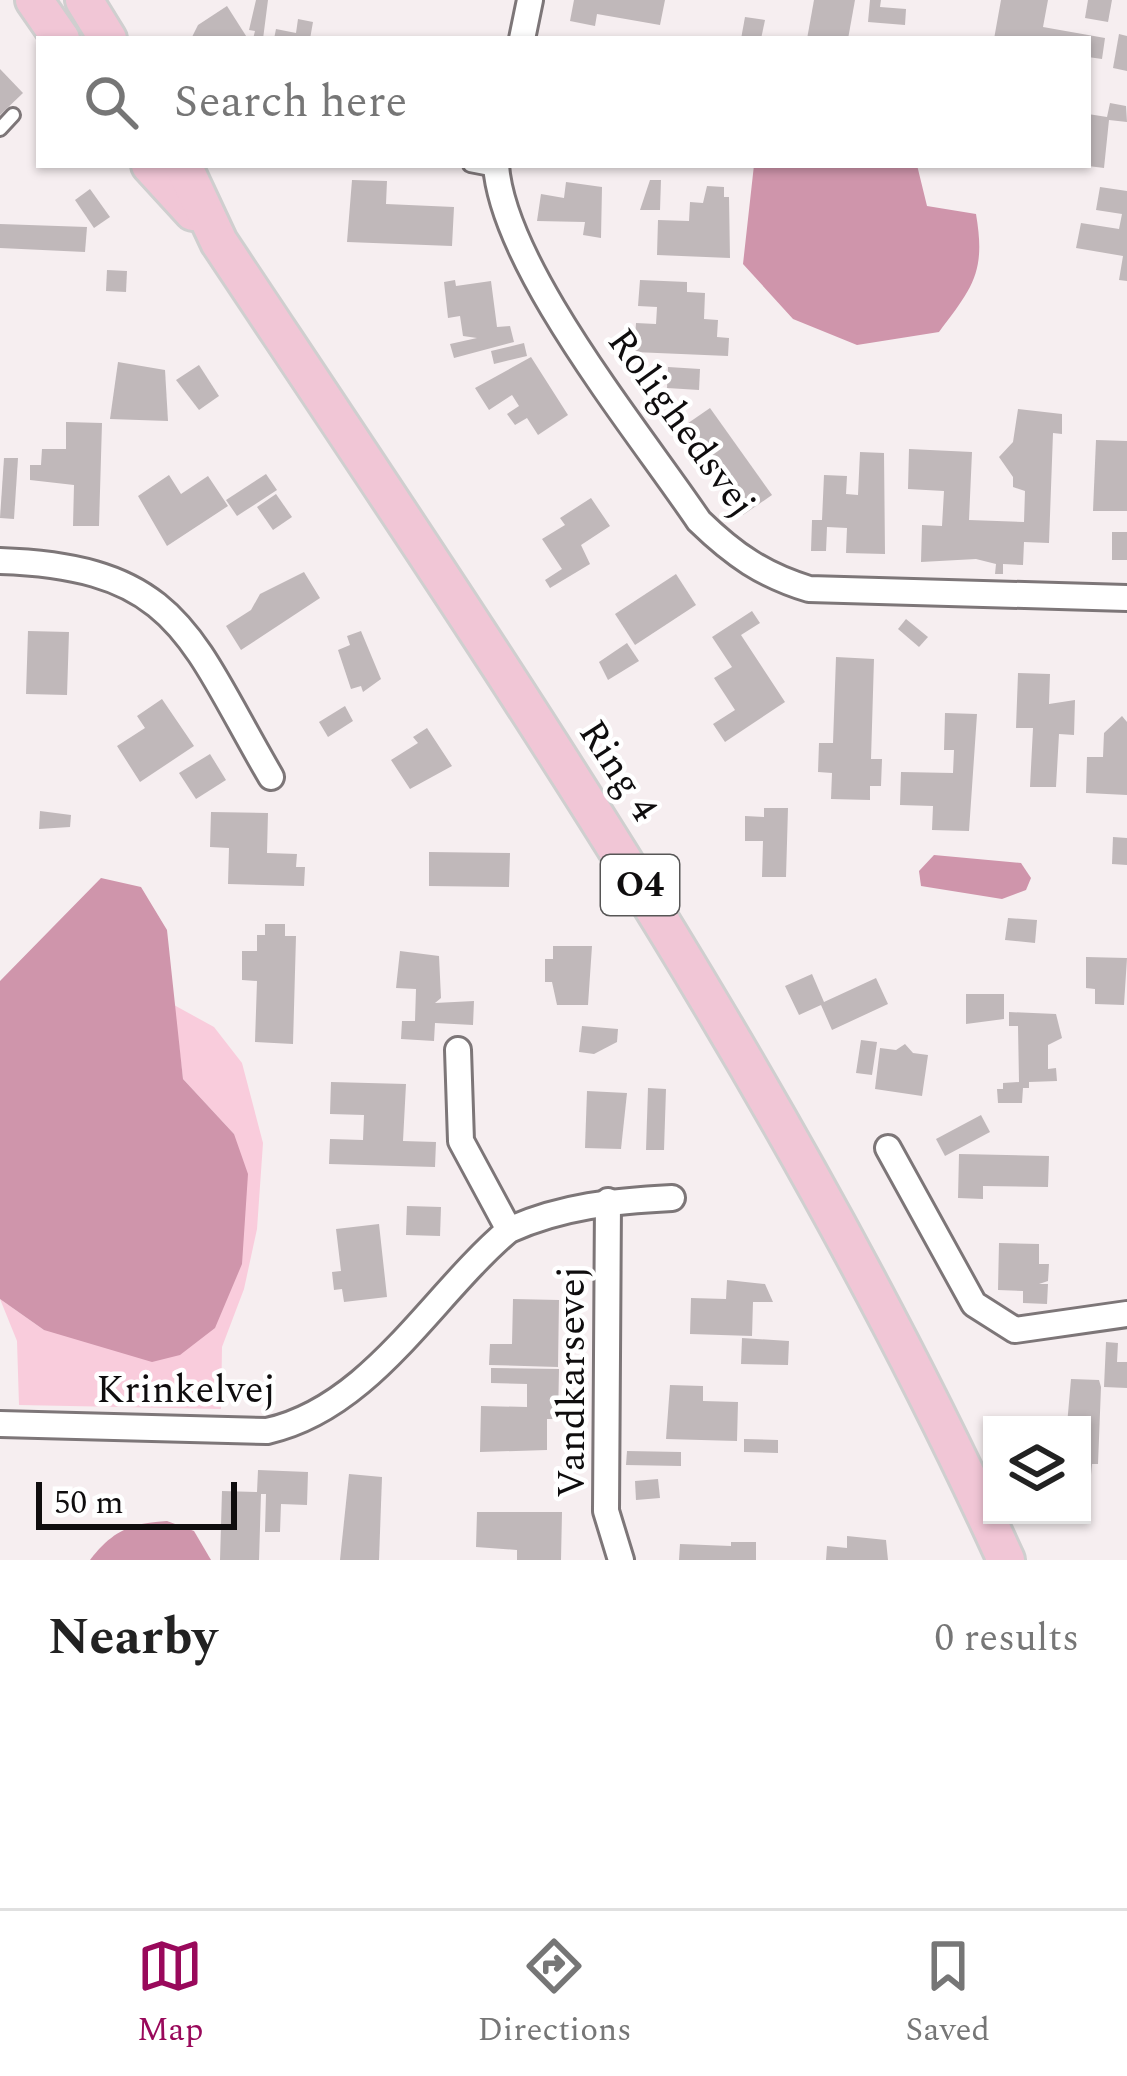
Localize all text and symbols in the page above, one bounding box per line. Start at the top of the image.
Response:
search box [36,36,1091,168]
text: Search here [174,68,407,137]
icon: search [78,69,144,135]
street label: Rolighedsvej [592,316,770,530]
street label: Ring 4 [563,708,673,834]
road number: O4 [601,855,679,915]
street label: Vandkarsevej [543,1266,602,1498]
street label: Krinkelvej [96,1361,276,1420]
map controls [983,1416,1091,1524]
button: layers [983,1416,1091,1524]
scale bar [36,1476,237,1529]
text: 50 m [54,1478,124,1528]
text: Nearby [48,1599,217,1677]
text: 0 results [935,1609,1079,1668]
tab: Map [137,1933,203,2055]
tab: Directions [477,1933,631,2055]
tab: Saved [905,1933,990,2055]

